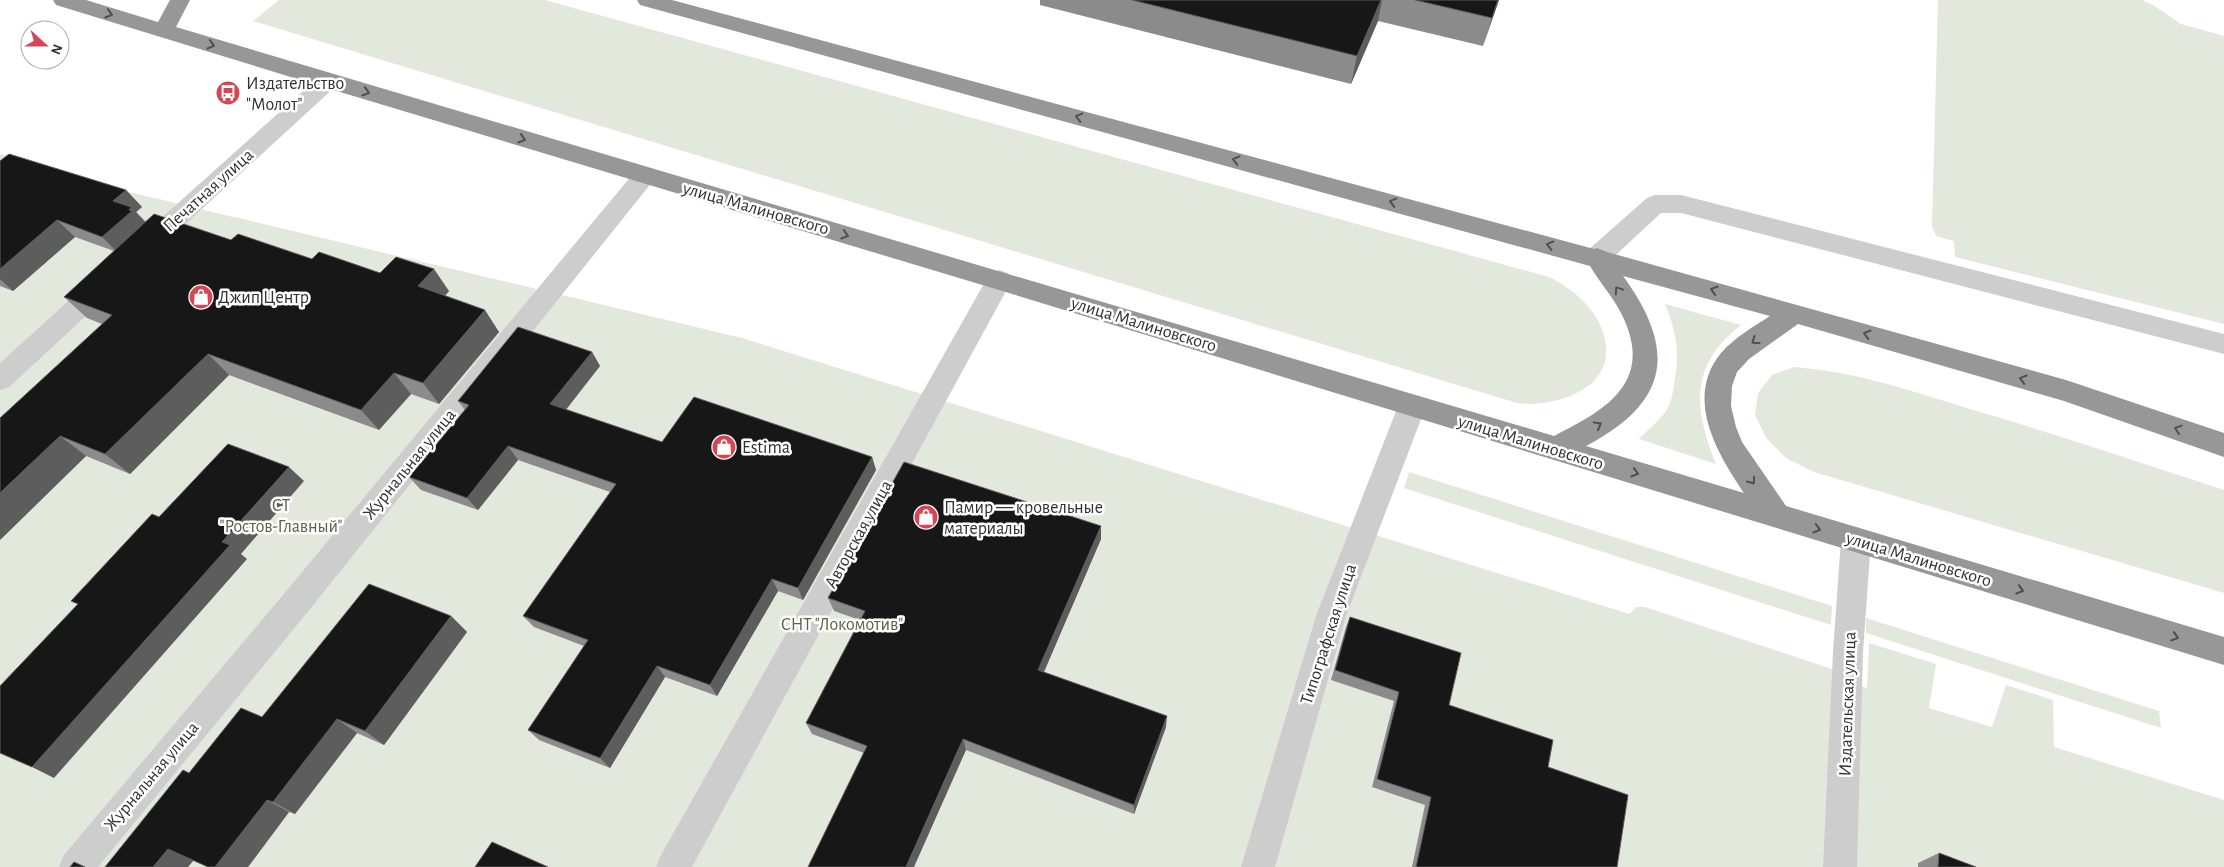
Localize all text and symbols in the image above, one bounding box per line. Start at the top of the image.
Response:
one-way arrow [105,9,113,19]
north arrow [20,20,70,70]
one-way arrow [206,40,214,50]
text: N [48,42,64,56]
place label: Издательство "Молот" [246,75,344,114]
bus stop icon: Издательство "Молот" [215,80,241,106]
one-way arrow [361,87,370,97]
one-way arrow [1075,112,1084,123]
one-way arrow [517,133,525,143]
street label: Печатная улица [160,146,257,236]
one-way arrow [1233,155,1241,165]
street label: улица Малиновского [680,179,831,238]
one-way arrow [1389,197,1397,208]
one-way arrow [841,229,849,239]
one-way arrow [1546,240,1554,250]
shop icon: Джип Центр [188,284,214,310]
one-way arrow [1709,285,1718,296]
one-way arrow [1615,286,1624,295]
place label: Джип Центр [218,289,309,307]
street label: улица Малиновского [1068,294,1218,356]
one-way arrow [1864,329,1872,339]
one-way arrow [1751,335,1761,344]
one-way arrow [2020,374,2028,384]
street label: Журнальная улица [360,406,460,523]
street label: улица Малиновского [1455,412,1605,474]
one-way arrow [1592,421,1601,431]
one-way arrow [2174,424,2183,434]
shop icon: Estima [711,434,737,460]
place label: Estima [742,439,790,457]
one-way arrow [1630,468,1639,478]
one-way arrow [1746,475,1755,485]
street label: Авторская улица [822,478,896,591]
park label: СТ "Ростов-Главный" [219,497,343,536]
place label: Памир — кровельные материалы [944,499,1103,538]
shop icon: Памир — кровельные материалы [913,504,939,530]
one-way arrow [1812,523,1820,533]
street label: улица Малиновского [1843,529,1993,591]
street label: Типографская улица [1298,562,1360,707]
one-way arrow [2015,584,2023,594]
park label: СНТ "Локомотив" [781,616,903,634]
street label: Издательская улица [1836,631,1860,777]
one-way arrow [2171,631,2179,641]
street label: Журнальная улица [101,719,203,835]

